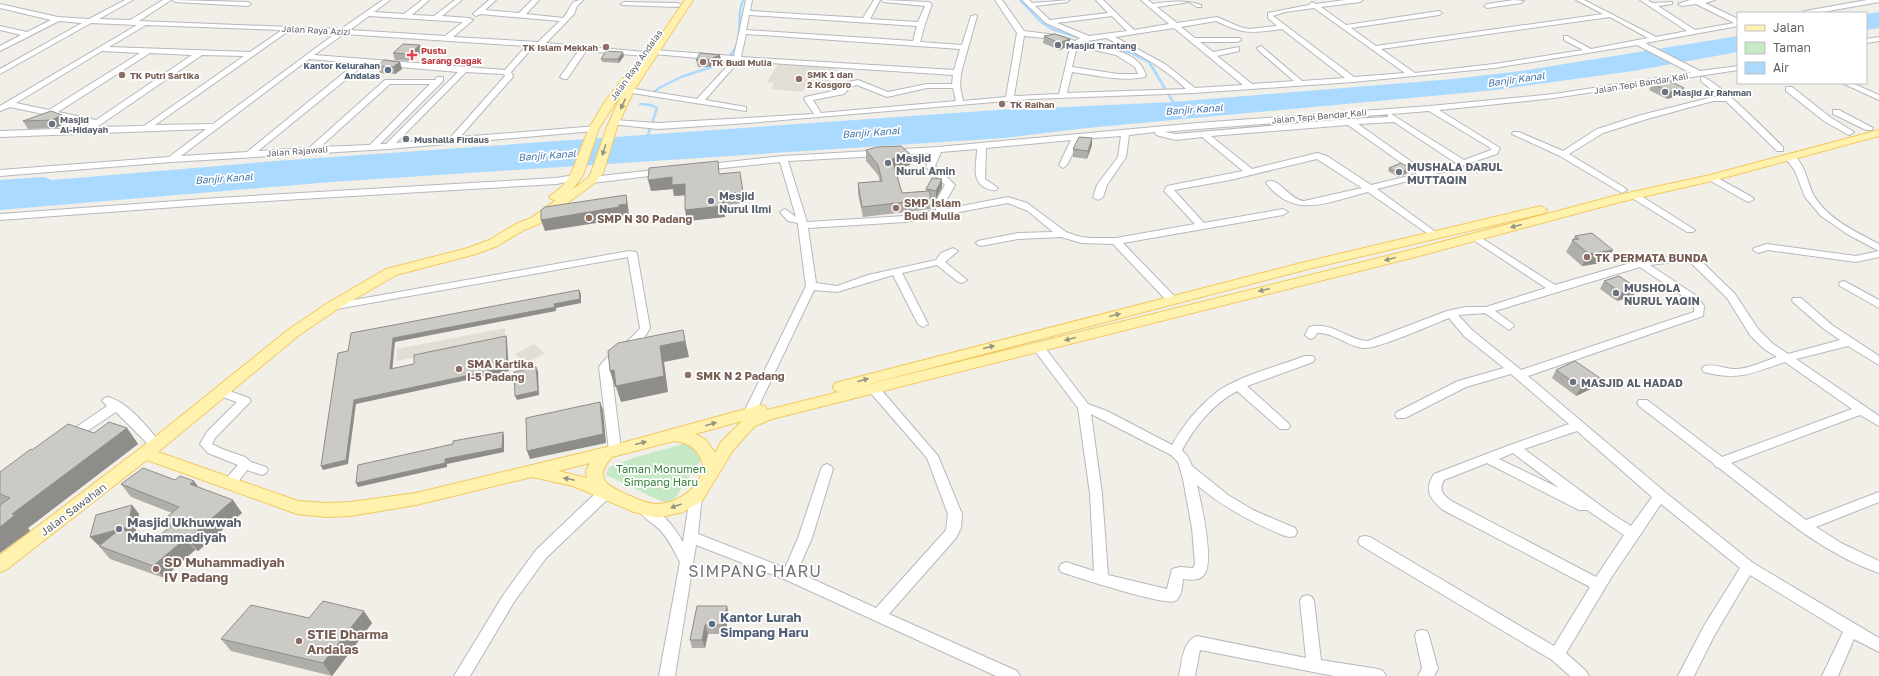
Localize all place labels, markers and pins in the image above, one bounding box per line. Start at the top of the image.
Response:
marker: Masjid Trantang [1053,40,1063,50]
place label: Masjid Trantang [1066,40,1137,51]
place label: TK Islam Mekkah [523,42,599,53]
marker: TK Islam Mekkah [601,42,611,52]
place label: Pustu Sarang Gagak [421,45,483,66]
marker: Pustu Sarang Gagak [406,49,418,61]
marker: TK Budi Mulia [698,57,708,67]
place label: TK Budi Mulia [711,57,772,68]
place label: Kantor Kelurahan Andalas [303,60,381,81]
marker: Kantor Kelurahan Andalas [383,65,393,75]
place label: SMK 1 dan 2 Kosgoro [807,69,853,90]
marker: TK Putri Sartika [117,70,127,80]
place label: TK Putri Sartika [130,70,199,81]
marker: SMK 1 dan 2 Kosgoro [794,74,804,84]
marker: Masjid Ar Rahman [1660,87,1670,97]
place label: Masjid Ar Rahman [1673,87,1752,98]
marker: TK Raihan [997,99,1007,109]
place label: TK Raihan [1010,99,1055,110]
place label: Masjid Al-Hidayah [60,114,109,135]
marker: Masjid Al-Hidayah [47,119,57,129]
marker: Mushalla Firdaus [401,134,411,144]
place label: Mushalla Firdaus [414,134,489,145]
place label: Masjid Nurul Amin [896,151,956,177]
marker: Masjid Nurul Amin [883,158,893,168]
place label: MUSHALA DARUL MUTTAQIN [1407,160,1503,186]
marker: MUSHALA DARUL MUTTAQIN [1394,167,1404,177]
place label: Mesjid Nurul Ilmi [719,189,771,215]
marker: Mesjid Nurul Ilmi [706,196,716,206]
place label: SMP Islam Budi Mulia [904,196,961,222]
marker: SMP Islam Budi Mulia [891,203,901,213]
place label: SMP N 30 Padang [597,212,692,225]
marker: SMP N 30 Padang [584,213,594,223]
place label: TK PERMATA BUNDA [1595,251,1708,264]
marker: TK PERMATA BUNDA [1582,252,1592,262]
place label: MUSHOLA NURUL YAQIN [1624,281,1700,307]
marker: MUSHOLA NURUL YAQIN [1611,288,1621,298]
place label: SMA Kartika I-5 Padang [467,357,534,383]
marker: SMA Kartika I-5 Padang [454,364,464,374]
place label: SMK N 2 Padang [696,369,785,382]
marker: SMK N 2 Padang [683,370,693,380]
place label: MASJID AL HADAD [1581,376,1683,389]
marker: MASJID AL HADAD [1568,377,1578,387]
place label: Masjid Ukhuwwah Muhammadiyah [127,514,241,545]
marker: Masjid Ukhuwwah Muhammadiyah [114,524,124,534]
place label: SD Muhammadiyah IV Padang [164,554,285,585]
marker: SD Muhammadiyah IV Padang [151,564,161,574]
place label: Kantor Lurah Simpang Haru [720,609,809,640]
marker: Kantor Lurah Simpang Haru [707,619,717,629]
place label: STIE Dharma Andalas [307,626,389,657]
marker: STIE Dharma Andalas [294,636,304,646]

